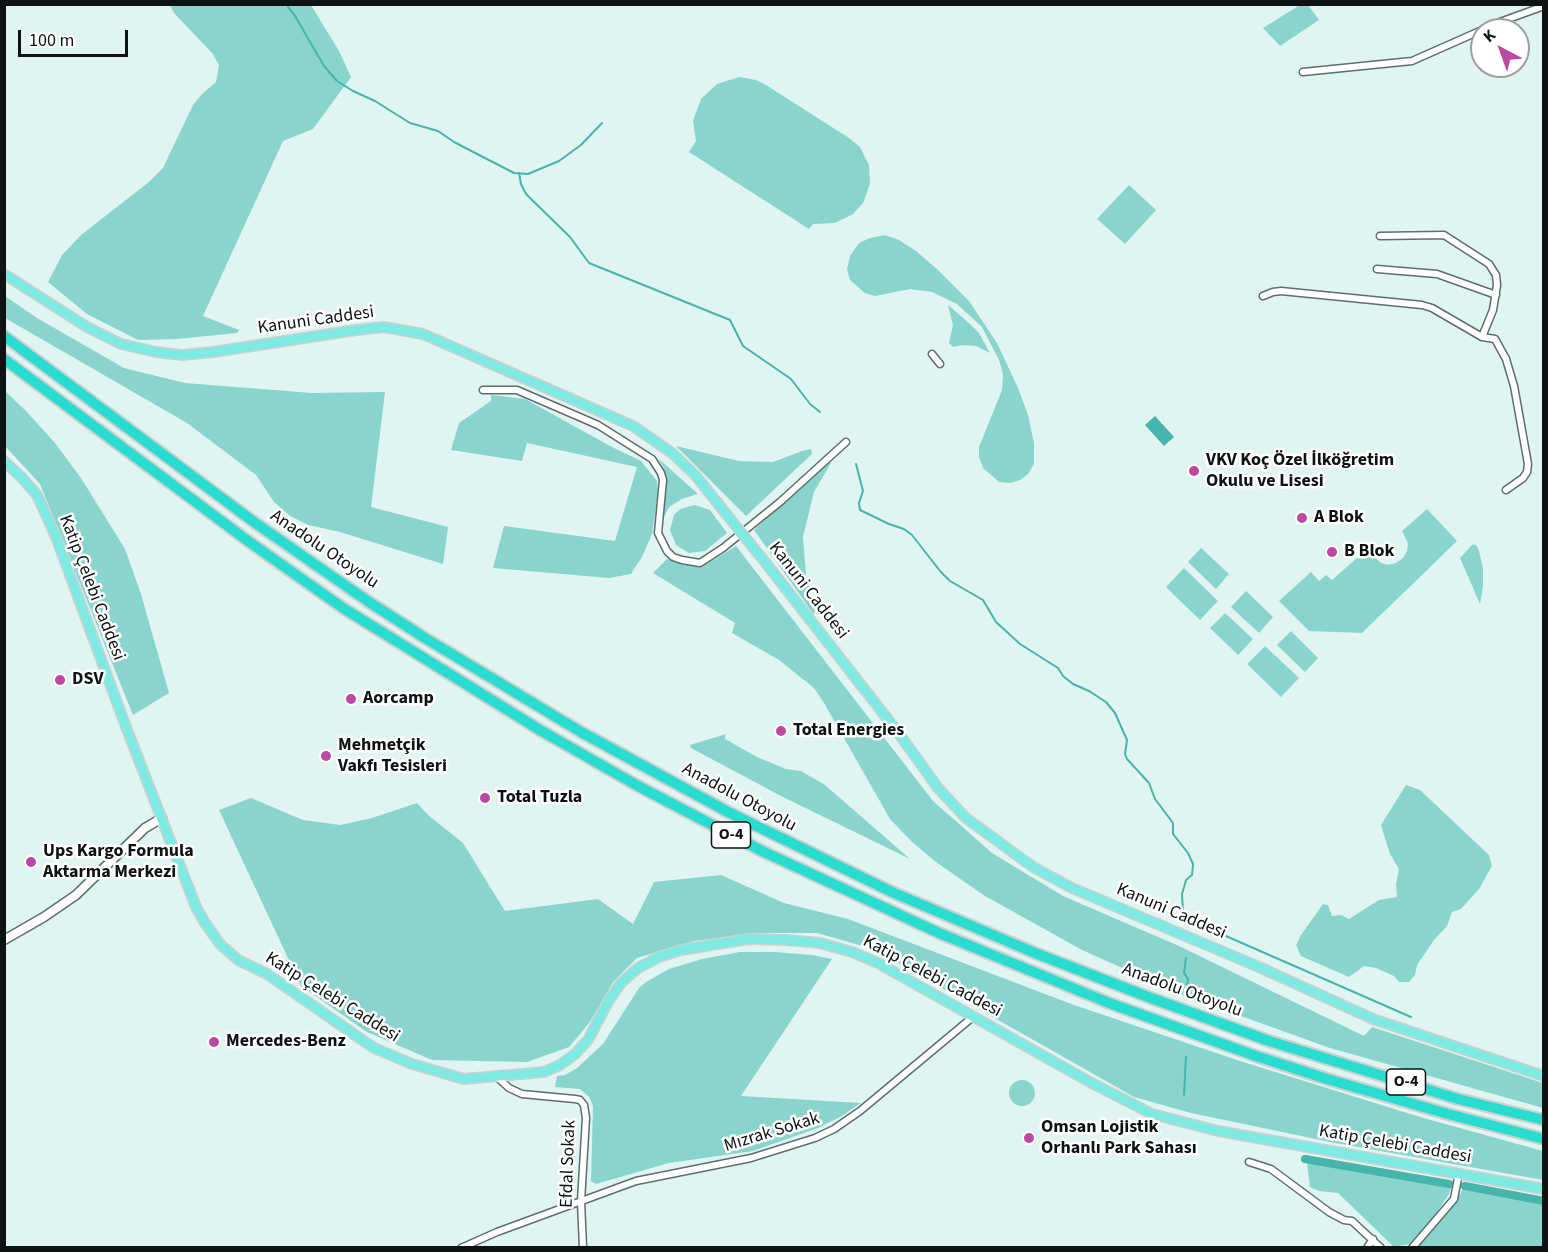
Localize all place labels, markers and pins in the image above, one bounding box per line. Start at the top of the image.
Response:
place label: VKV Koç Özel İlköğretim Okulu ve Lisesi [1206,450,1394,492]
marker: VKV Koç Özel İlköğretim Okulu ve Lisesi [1187,464,1201,478]
place label: A Blok [1314,507,1364,529]
marker: A Blok [1295,511,1309,525]
place label: B Blok [1344,541,1394,563]
marker: B Blok [1325,545,1339,559]
place label: DSV [72,669,103,691]
marker: DSV [53,673,67,687]
place label: Aorcamp [363,688,434,710]
marker: Aorcamp [344,692,358,706]
place label: Total Energies [793,720,904,742]
marker: Total Energies [774,724,788,738]
place label: Mehmetçik Vakfı Tesisleri [338,735,447,777]
marker: Mehmetçik Vakfı Tesisleri [319,749,333,763]
place label: Total Tuzla [497,787,582,809]
marker: Total Tuzla [478,791,492,805]
place label: Ups Kargo Formula Aktarma Merkezi [43,841,194,884]
marker: Ups Kargo Formula Aktarma Merkezi [24,855,38,869]
place label: Mercedes-Benz [226,1031,346,1053]
marker: Mercedes-Benz [207,1035,221,1049]
place label: Omsan Lojistik Orhanlı Park Sahası [1041,1117,1197,1160]
marker: Omsan Lojistik Orhanlı Park Sahası [1022,1131,1036,1145]

